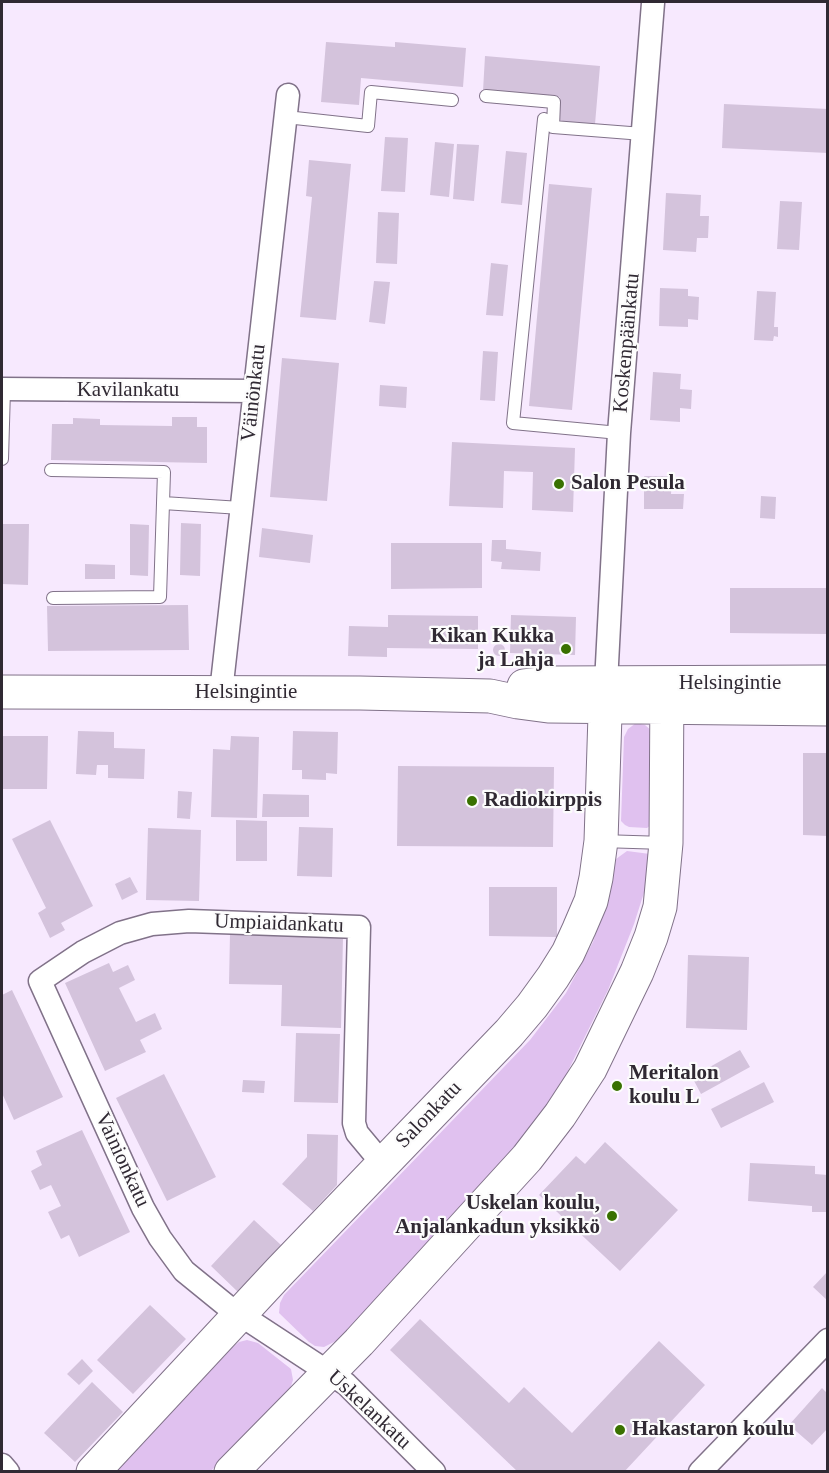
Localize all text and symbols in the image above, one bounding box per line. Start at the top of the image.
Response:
street label: Koskenpäänkatu [608,272,646,414]
street label: Väinönkatu [236,343,272,443]
street label: Kavilankatu [77,377,179,403]
place label: Salon Pesula [571,471,685,497]
marker: Salon Pesula [552,477,566,491]
place label: Kikan Kukka ja Lahja [431,624,554,674]
marker: Kikan Kukka ja Lahja [559,642,573,656]
street label: Helsingintie [679,670,781,696]
street label: Helsingintie [195,679,297,705]
place label: Radiokirppis [484,788,602,814]
marker: Radiokirppis [465,794,479,808]
street label: Umpiaidankatu [214,909,344,939]
place label: Meritalon koulu L [629,1061,719,1111]
street label: Salonkatu [391,1076,467,1154]
marker: Meritalon koulu L [610,1079,624,1093]
street label: Vainionkatu [89,1109,155,1211]
place label: Uskelan koulu, Anjalankadun yksikkö [395,1191,600,1241]
marker: Uskelan koulu, Anjalankadun yksikkö [605,1209,619,1223]
street label: Uskelankatu [322,1365,416,1455]
place label: Hakastaron koulu [632,1417,794,1443]
marker: Hakastaron koulu [613,1423,627,1437]

